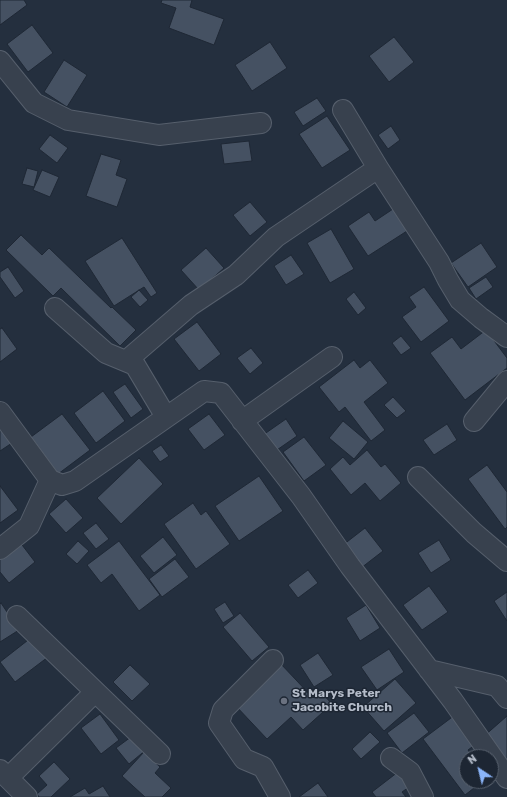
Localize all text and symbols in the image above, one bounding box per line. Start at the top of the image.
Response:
place label: St Marys Peter Jacobite Church [292,687,392,715]
marker: St Marys Peter Jacobite Church [279,696,289,706]
north arrow [459,749,499,789]
text: N [465,752,479,767]

